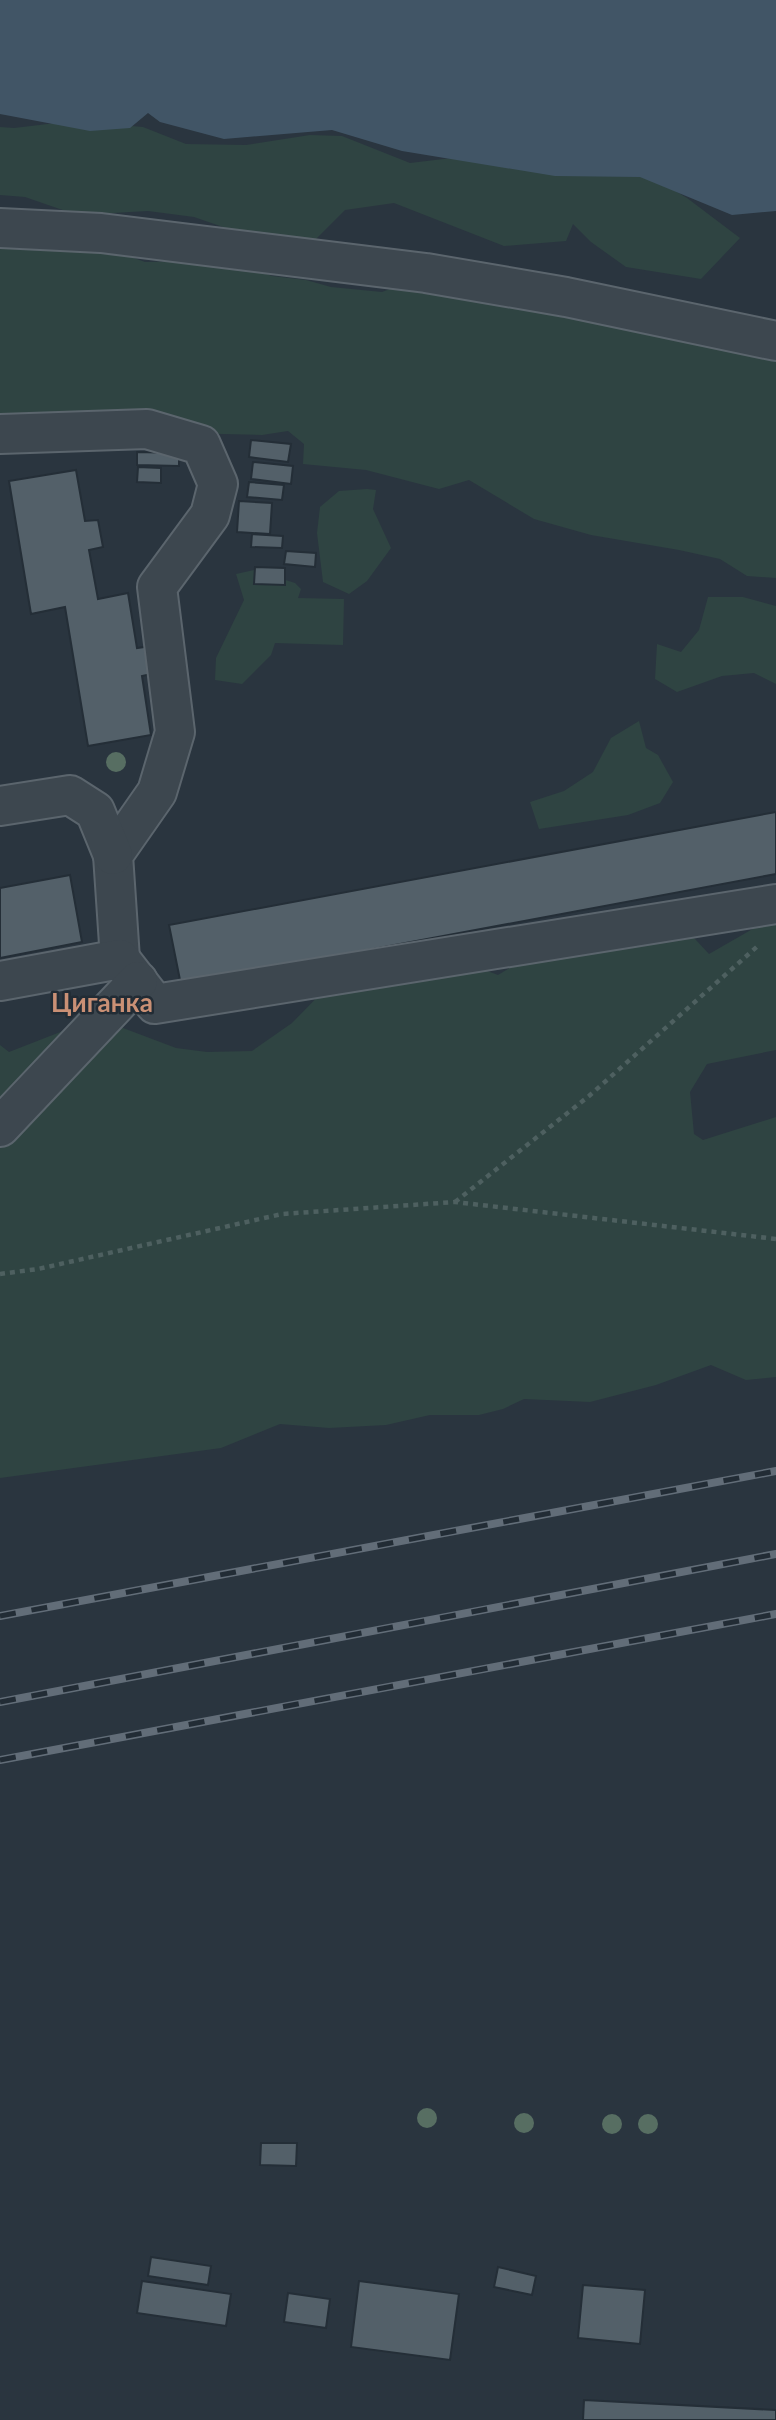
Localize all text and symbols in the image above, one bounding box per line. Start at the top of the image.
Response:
district label: Циганка [51,986,153,1018]

